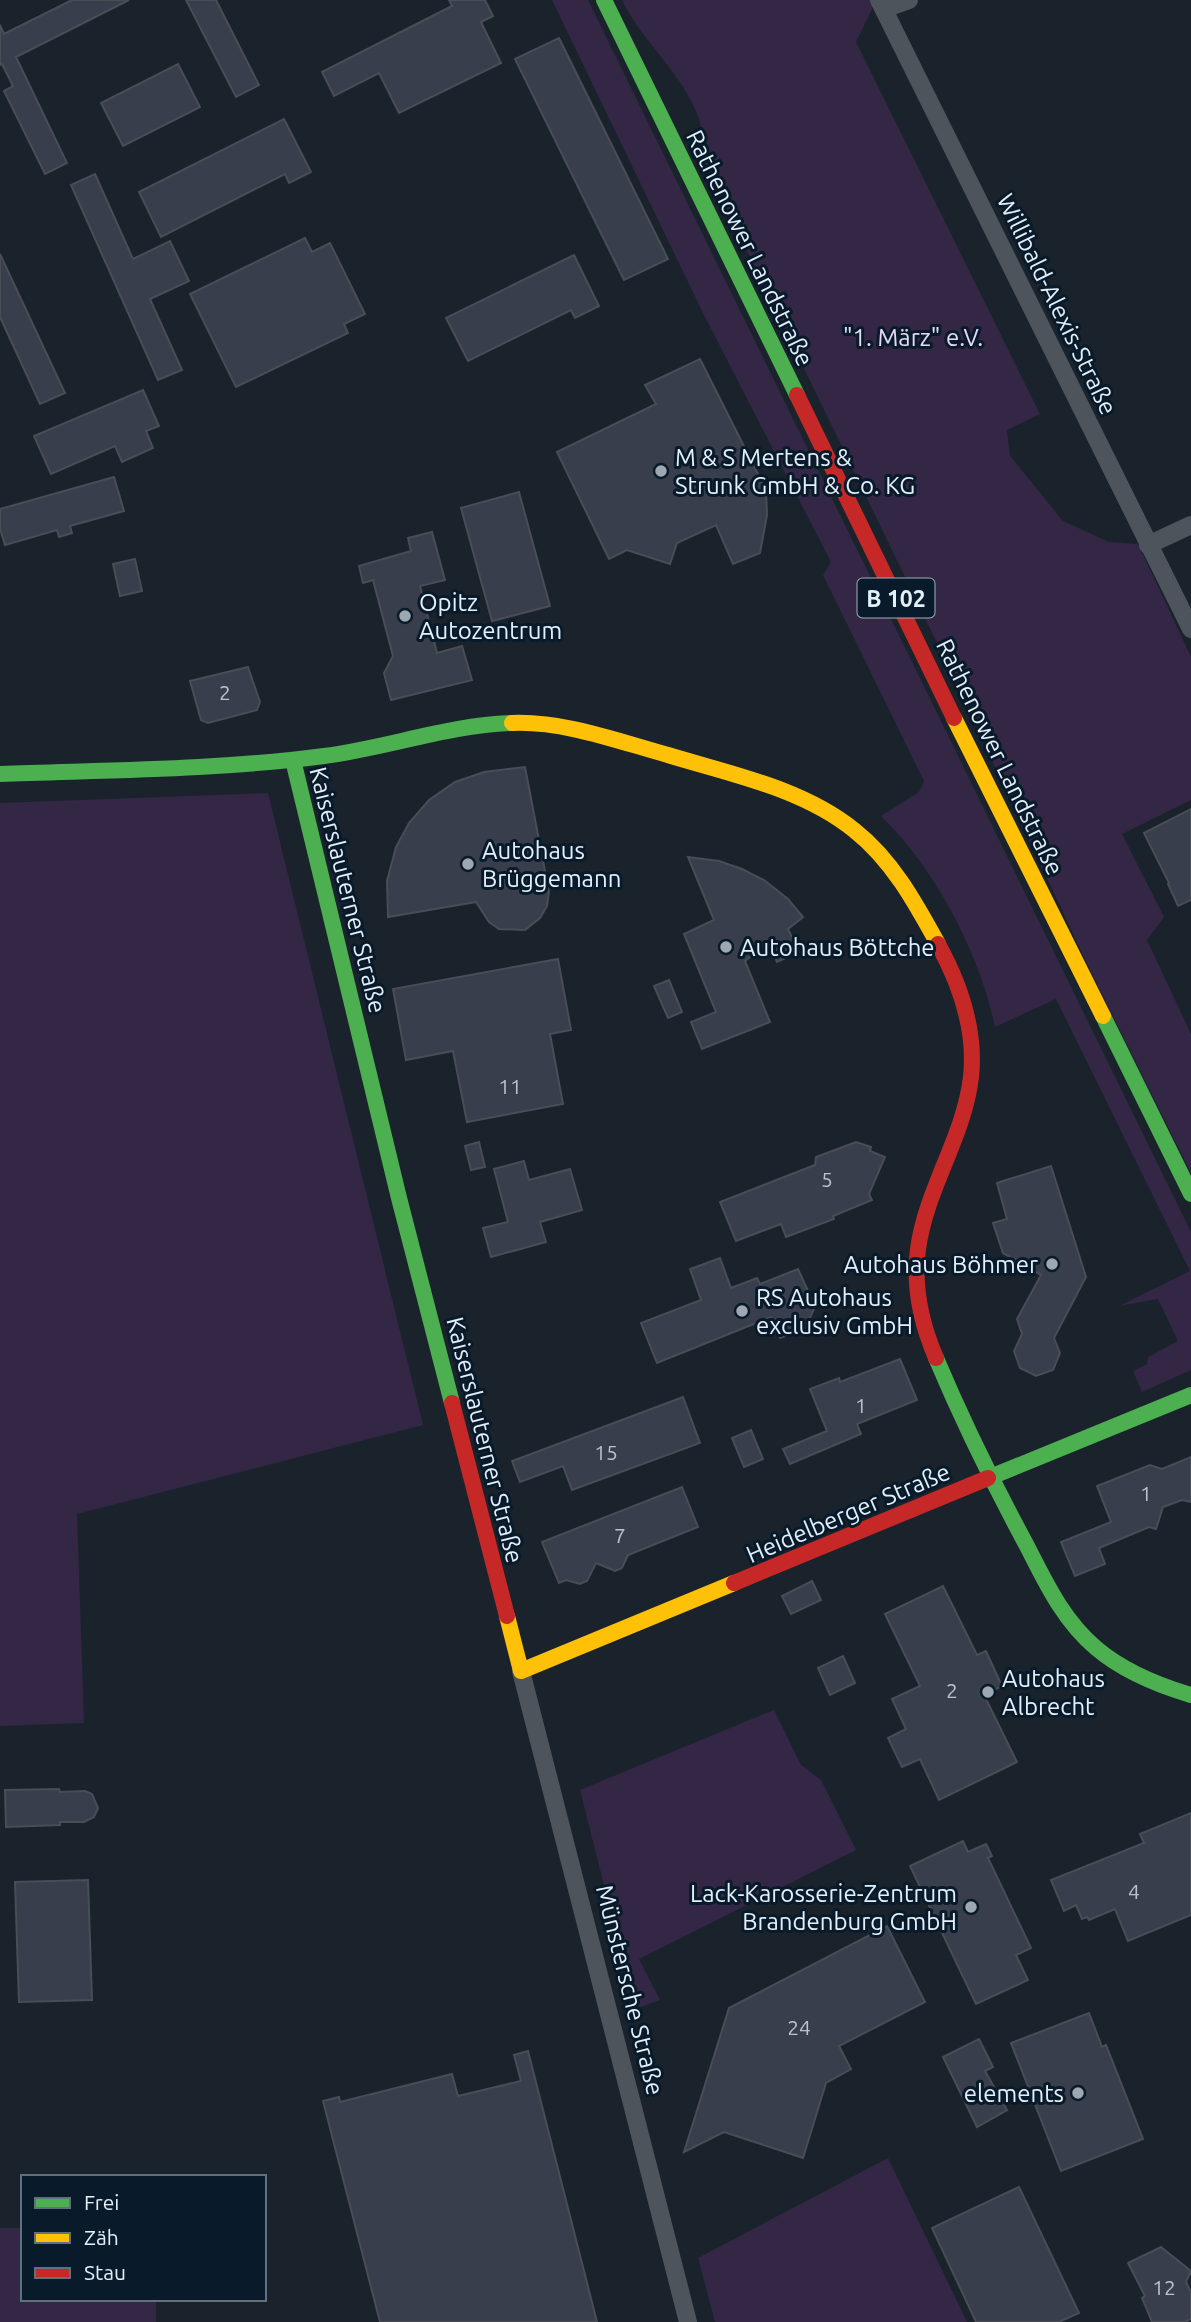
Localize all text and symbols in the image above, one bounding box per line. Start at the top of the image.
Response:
street label: Rathenower Landstraße [681,126,819,370]
street label: Willibald-Alexis-Straße [992,189,1122,419]
park label: "1. März" e.V. [843,324,983,351]
place label: M & S Mertens & Strunk GmbH & Co. KG [675,444,915,499]
marker: M & S Mertens & Strunk GmbH & Co. KG [653,463,669,479]
road number: B 102 [858,578,934,618]
place label: Opitz Autozentrum [419,589,562,644]
marker: Opitz Autozentrum [397,608,413,624]
street label: Rathenower Landstraße [931,635,1069,879]
house number: 2 [219,680,231,704]
street label: Kaiserslauterner Straße [304,764,392,1016]
place label: Autohaus Brüggemann [482,837,621,892]
marker: Autohaus Brüggemann [460,856,476,872]
place label: Autohaus Böttche [740,934,935,961]
marker: Autohaus Böttche [718,939,734,955]
house number: 11 [498,1074,522,1098]
house number: 5 [821,1167,833,1191]
place label: Autohaus Böhmer [844,1251,1038,1278]
marker: Autohaus Böhmer [1044,1256,1060,1272]
place label: RS Autohaus exclusiv GmbH [756,1284,913,1339]
marker: RS Autohaus exclusiv GmbH [734,1303,750,1319]
street label: Kaiserslauterner Straße [441,1314,529,1566]
house number: 1 [855,1393,867,1417]
house number: 15 [594,1440,618,1464]
street label: Heidelberger Straße [742,1458,954,1568]
house number: 1 [1140,1481,1152,1505]
house number: 7 [614,1523,626,1547]
place label: Autohaus Albrecht [1002,1665,1105,1720]
house number: 2 [946,1678,958,1702]
marker: Autohaus Albrecht [980,1684,996,1700]
house number: 4 [1128,1879,1140,1903]
place label: Lack-Karosserie-Zentrum Brandenburg GmbH [690,1880,957,1935]
street label: Münstersche Straße [591,1882,669,2098]
marker: Lack-Karosserie-Zentrum Brandenburg GmbH [963,1899,979,1915]
house number: 24 [787,2015,811,2039]
place label: elements [964,2080,1064,2107]
marker: elements [1070,2085,1086,2101]
legend [21,2175,266,2301]
text: Frei [84,2190,119,2214]
text: Zäh [84,2225,119,2249]
text: Stau [84,2260,126,2284]
house number: 12 [1152,2275,1176,2299]

